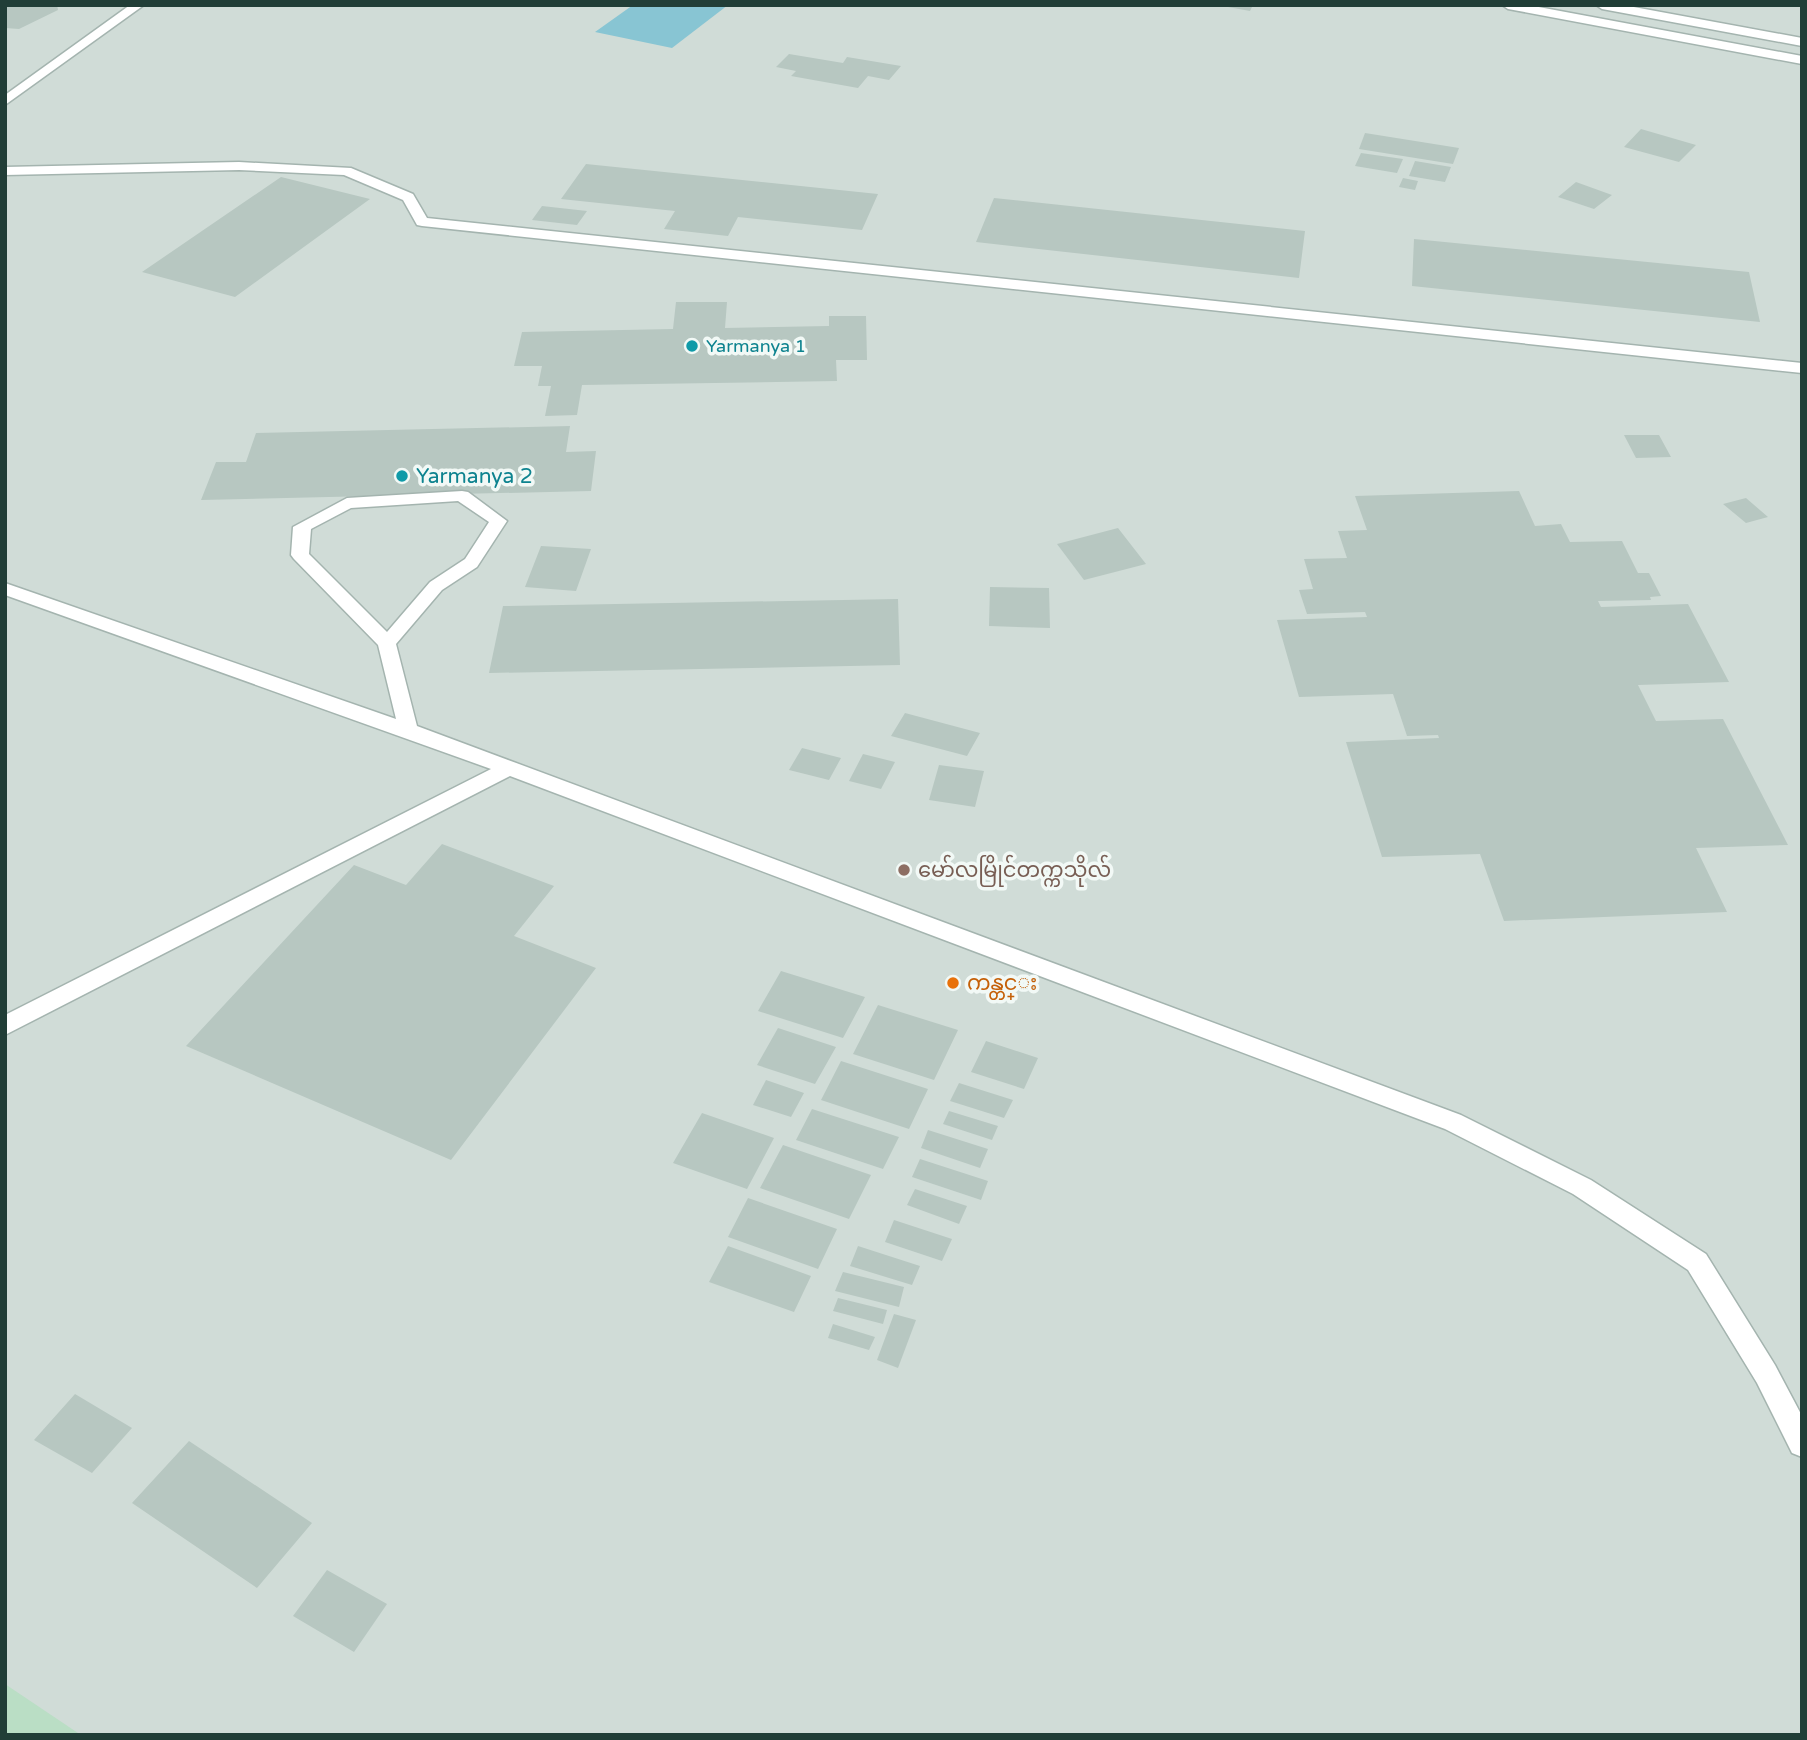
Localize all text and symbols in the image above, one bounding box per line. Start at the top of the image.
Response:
place label: Yarmanya 1 [706,335,806,357]
marker: Yarmanya 1 [684,338,700,354]
place label: Yarmanya 2 [416,464,533,489]
marker: Yarmanya 2 [394,468,410,484]
place label: မော်လမြိုင်တက္ကသိုလ် [918,854,1111,887]
marker: မော်လမြိုင်တက္ကသိုလ် [896,862,912,878]
place label: ကန္တင္း [967,971,1037,1000]
marker: ကန္တင္း [945,975,961,991]

